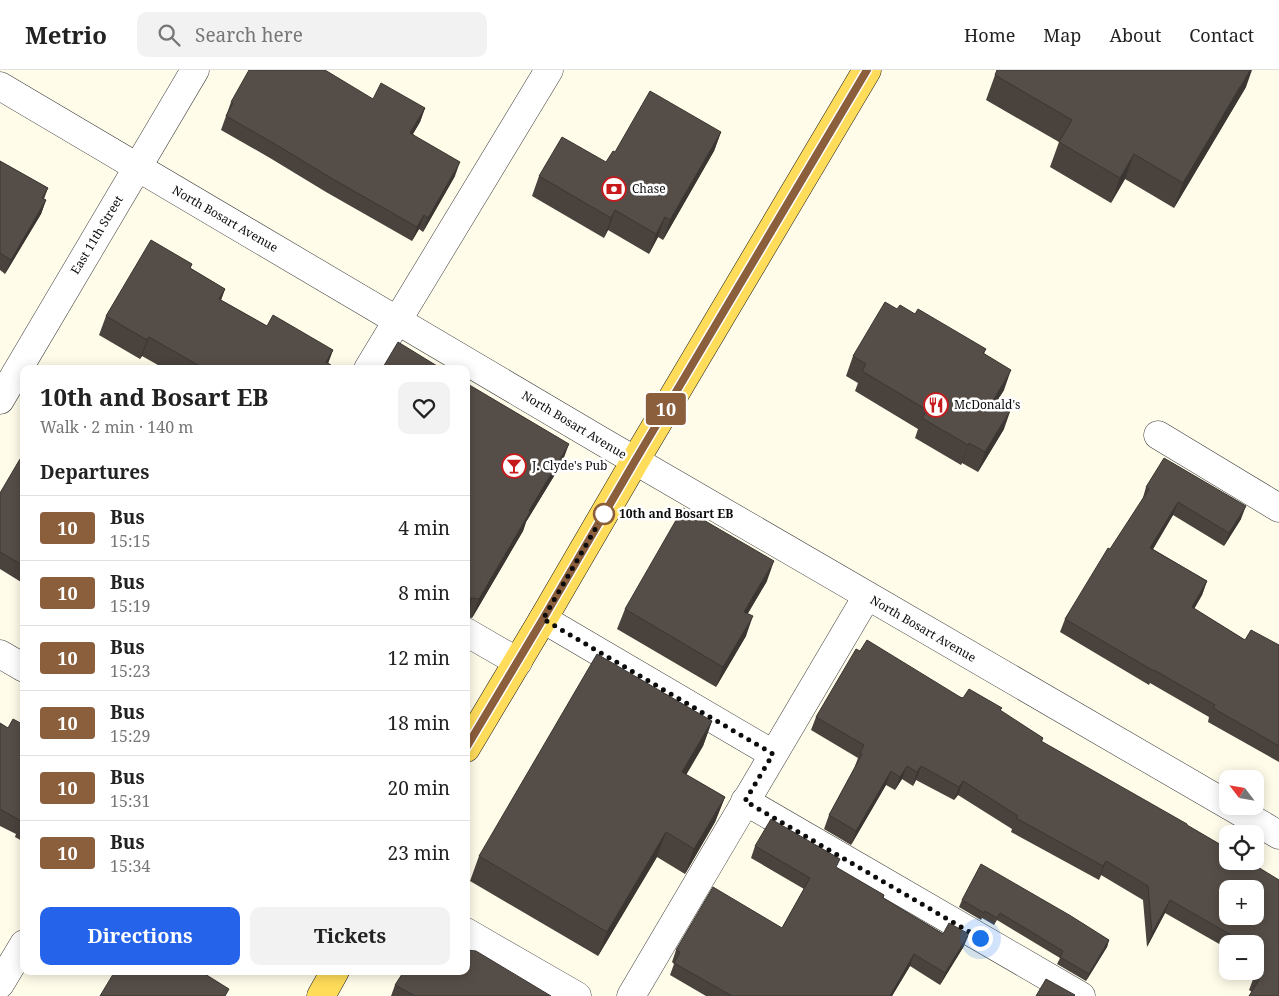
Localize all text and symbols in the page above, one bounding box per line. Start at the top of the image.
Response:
search box [137,12,487,57]
text: Metrio [25,18,107,51]
icon: search [155,21,183,49]
text: Search here [195,22,303,48]
text: Home [964,23,1015,47]
text: Map [1043,23,1081,47]
text: About [1109,23,1161,47]
text: Contact [1189,23,1254,47]
bank icon: Chase [601,176,627,202]
place label: Chase [632,180,666,197]
street label: North Bosart Avenue [169,181,281,256]
street label: East 11th Street [66,192,127,277]
text: 10th and Bosart EB [40,380,268,413]
button: heart [398,382,450,434]
street label: North Bosart Avenue [519,387,630,463]
restaurant icon: McDonald's [923,392,949,418]
line badge: 10 [644,393,688,425]
place label: McDonald's [954,396,1020,413]
text: 10 [656,397,676,421]
text: Walk · 2 min · 140 m [40,416,193,438]
bar icon: J. Clyde's Pub [501,453,527,479]
place label: J. Clyde's Pub [531,457,607,474]
text: Departures [40,459,149,485]
marker: 10th and Bosart EB [593,503,615,525]
text: Bus [110,504,145,530]
place label: 10th and Bosart EB [619,505,733,522]
text: 4 min [398,515,450,541]
text: 10 [57,516,78,540]
text: 15:15 [110,530,150,552]
text: Bus [110,569,145,595]
text: 8 min [398,580,450,606]
text: 10 [57,581,78,605]
street label: North Bosart Avenue [867,591,979,666]
text: 15:19 [110,595,150,617]
text: Bus [110,634,145,660]
text: 12 min [388,645,450,671]
text: 10 [57,646,78,670]
text: 15:23 [110,660,150,682]
text: Bus [110,699,145,725]
text: 18 min [388,710,450,736]
text: 10 [57,711,78,735]
text: 15:29 [110,725,150,747]
text: Bus [110,764,145,790]
north arrow [1219,770,1264,815]
map controls [1219,770,1264,980]
text: 20 min [388,775,450,801]
text: 10 [57,776,78,800]
text: 15:31 [110,790,150,812]
button: locate [1219,825,1264,870]
text: Bus [110,829,145,855]
text: 23 min [388,840,450,866]
text: 10 [57,841,78,865]
text: 15:34 [110,855,150,877]
button: + [1219,880,1264,925]
button: Directions [40,907,240,965]
button: Tickets [250,907,450,965]
your location [968,926,993,951]
button: − [1219,935,1264,980]

